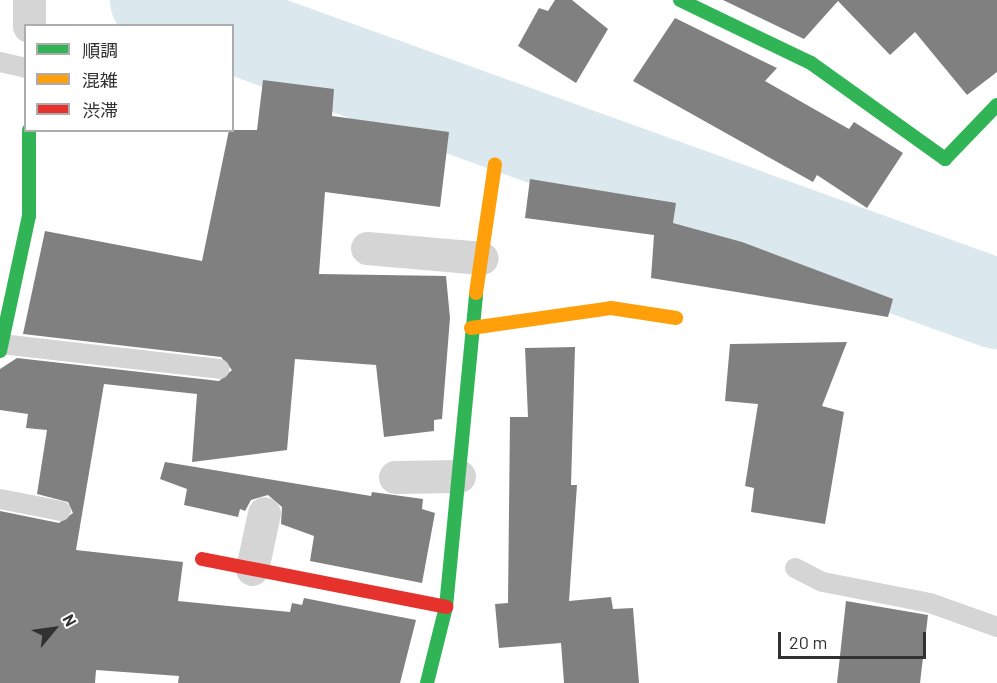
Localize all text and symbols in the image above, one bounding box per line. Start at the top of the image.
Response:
legend [24,24,234,132]
text: 順調 [82,39,118,61]
text: 混雑 [82,69,118,91]
text: 渋滞 [82,99,118,121]
north arrow [24,599,84,659]
text: N [59,611,81,629]
scale bar [781,620,930,658]
text: 20 m [789,631,827,653]

